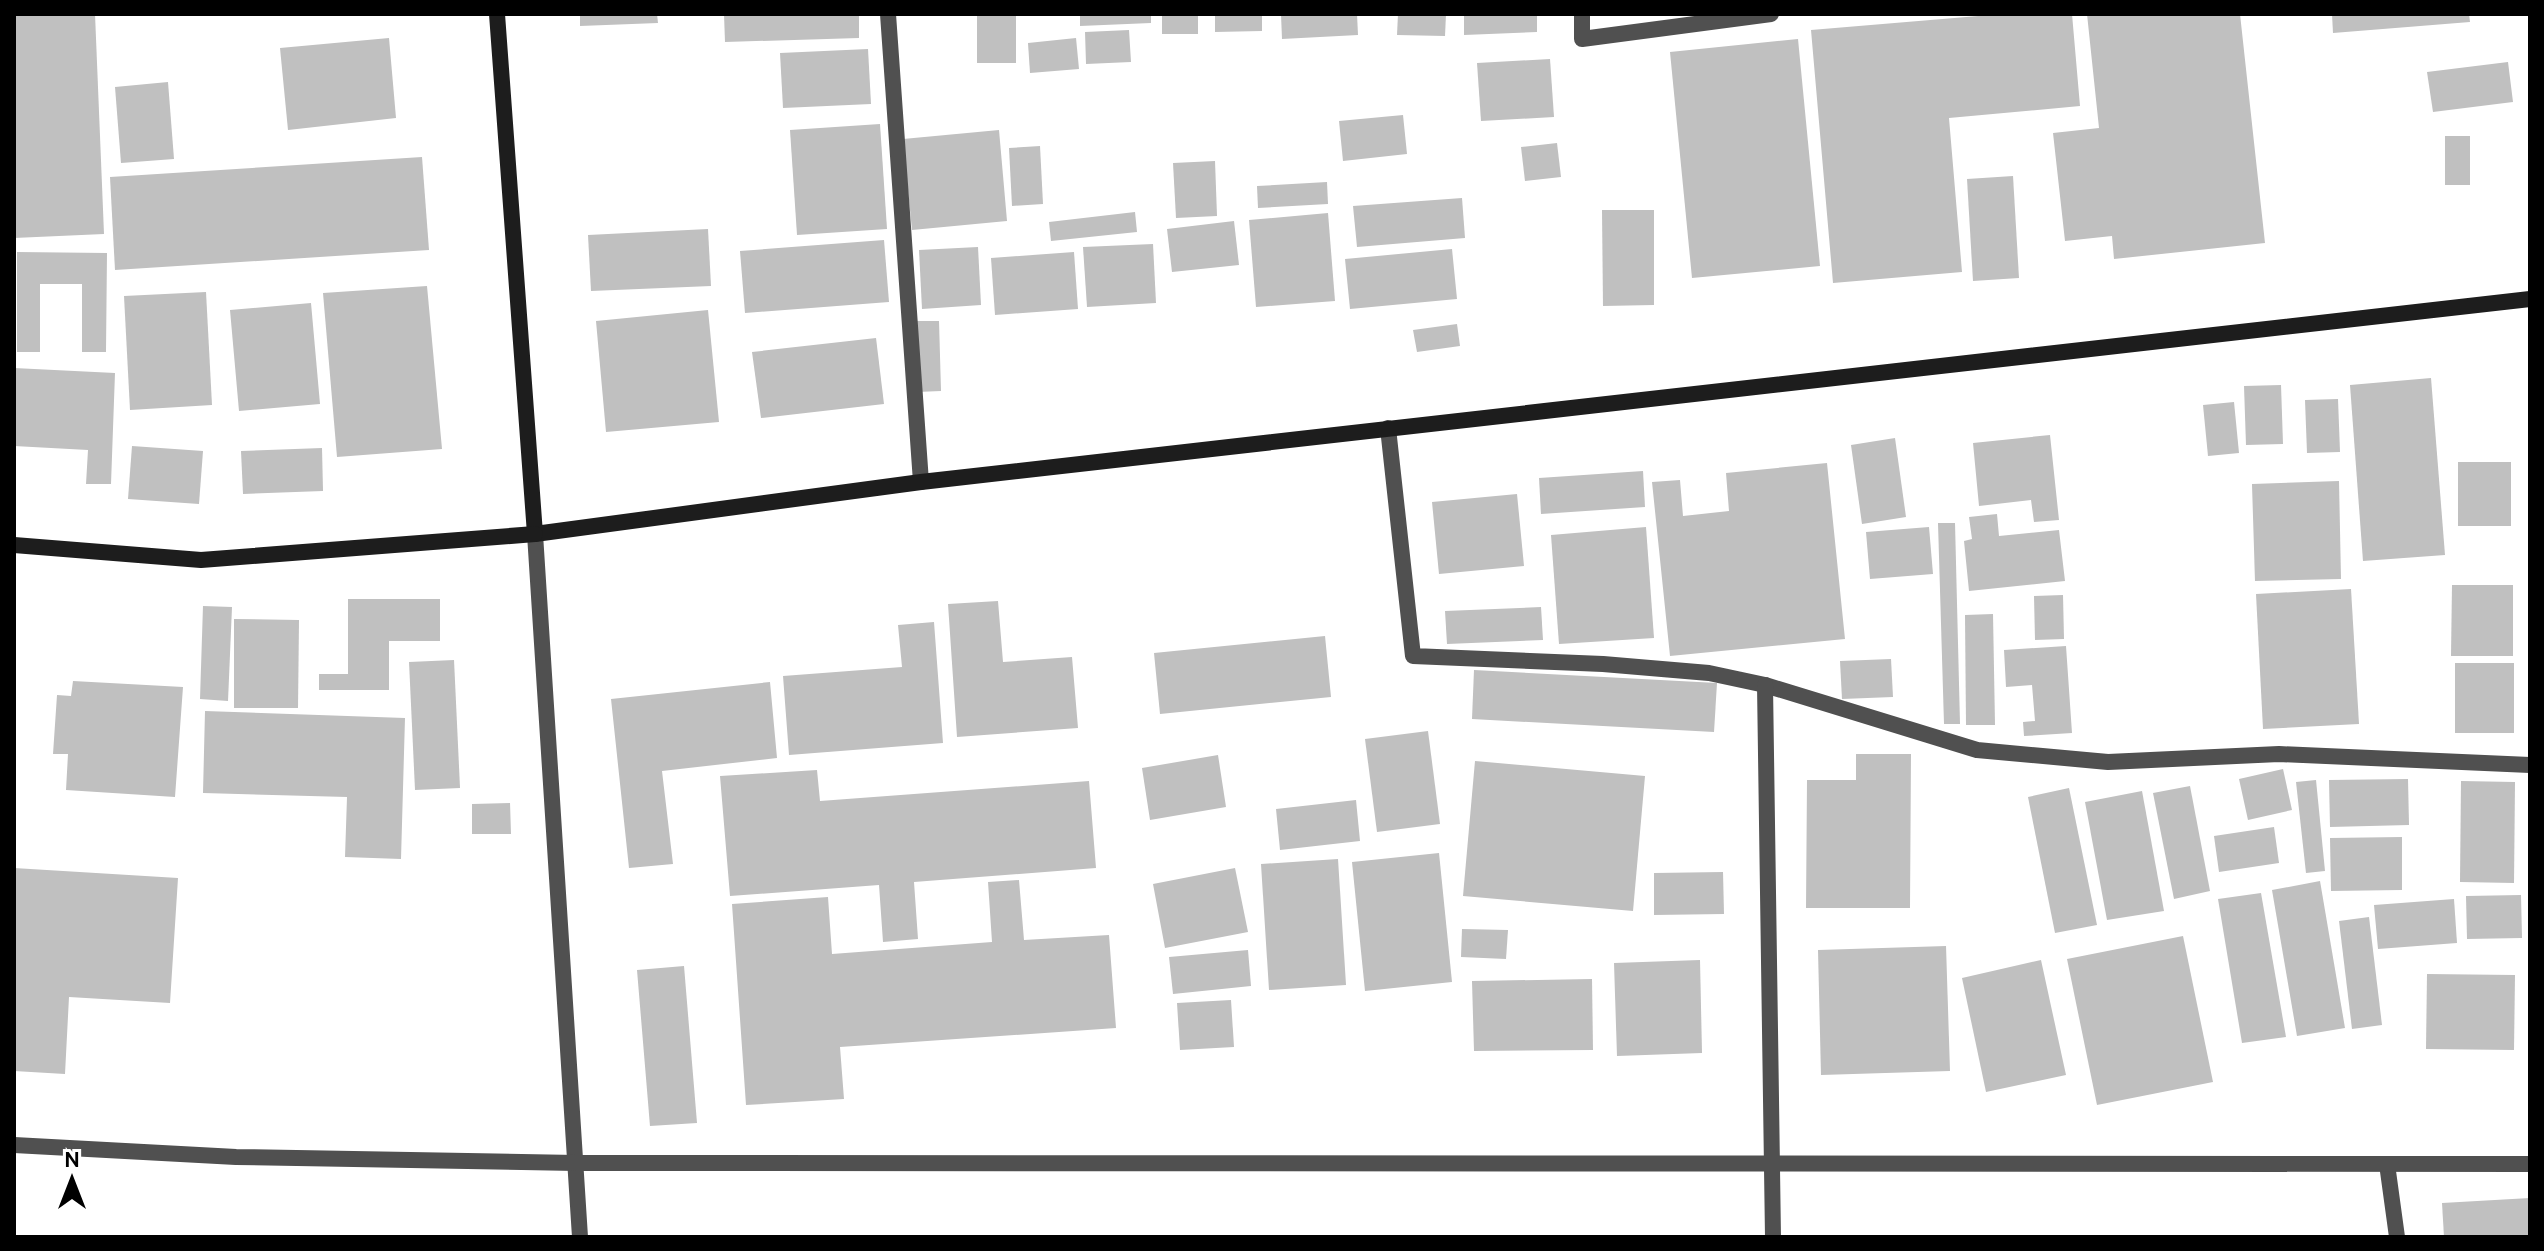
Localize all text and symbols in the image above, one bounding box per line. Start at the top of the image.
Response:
north arrow [32,1139,112,1219]
text: N [64,1146,80,1173]

